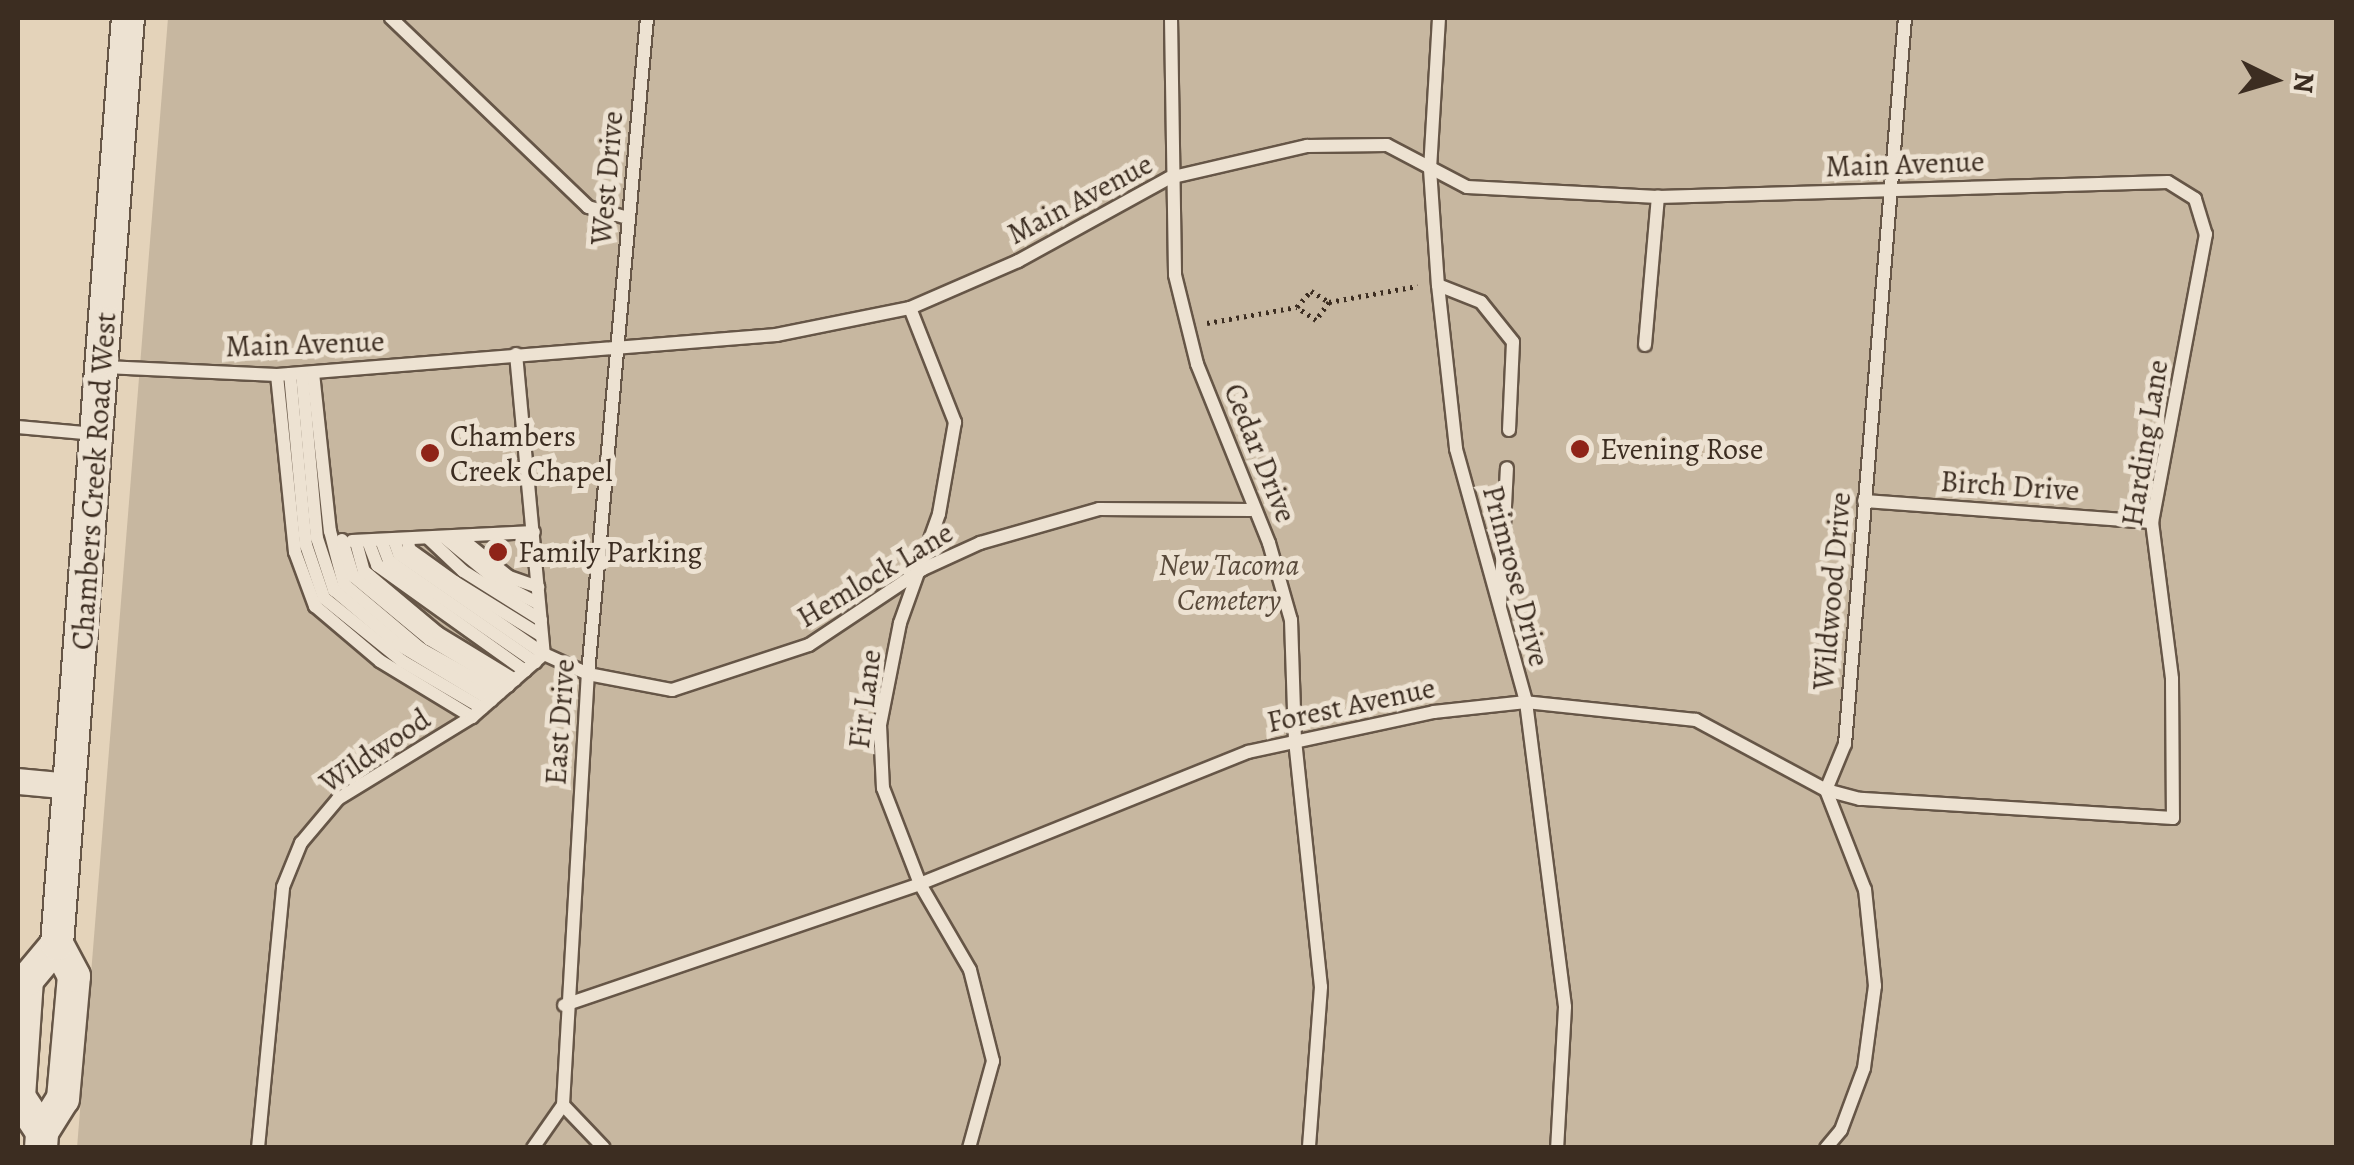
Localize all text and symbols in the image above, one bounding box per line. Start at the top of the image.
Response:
north arrow [2224,30,2324,130]
text: N [2284,71,2324,94]
street label: West Drive [583,109,631,247]
street label: Main Avenue [1825,143,1985,185]
street label: Main Avenue [1001,146,1159,252]
street label: Chambers Creek Road West [64,311,124,651]
street label: Main Avenue [225,323,385,365]
street label: Harding Lane [2114,357,2176,529]
street label: Cedar Drive [1216,378,1304,528]
place label: Chambers Creek Chapel [450,418,612,488]
place label: Evening Rose [1600,431,1763,467]
marker: Evening Rose [1569,438,1591,460]
marker: Chambers Creek Chapel [419,442,441,464]
street label: Birch Drive [1939,463,2081,509]
street label: Primrose Drive [1475,481,1557,671]
street label: Wildwood Drive [1805,491,1859,691]
street label: Hemlock Lane [791,514,959,636]
place label: Family Parking [518,534,702,570]
marker: Family Parking [487,541,509,563]
park label: New Tacoma Cemetery [1159,547,1299,618]
street label: Fir Lane [841,647,889,751]
street label: East Drive [538,658,582,786]
street label: Forest Avenue [1264,670,1438,740]
street label: Wildwood [313,701,437,801]

